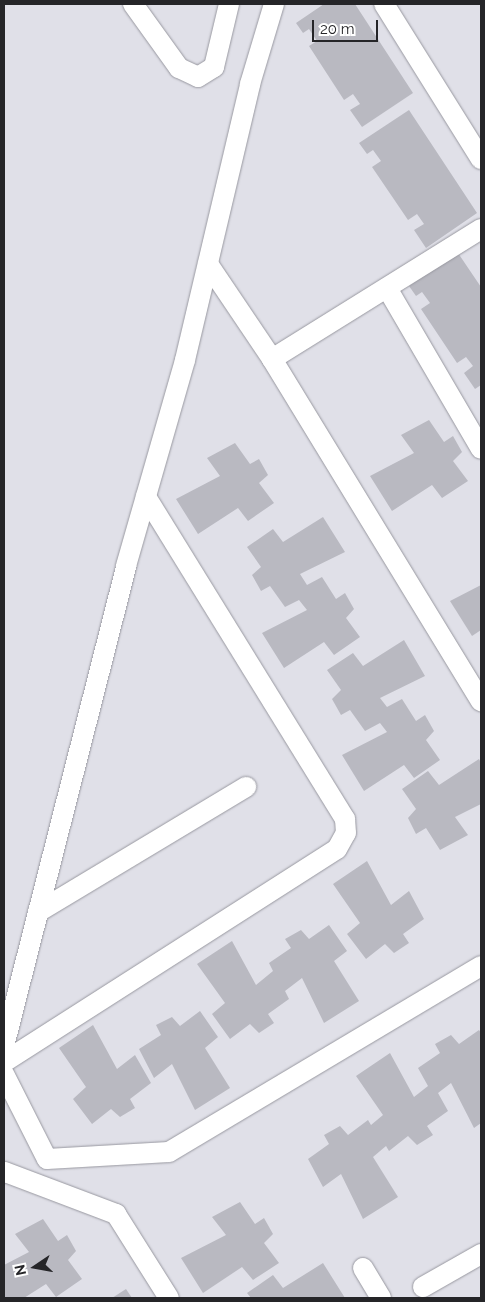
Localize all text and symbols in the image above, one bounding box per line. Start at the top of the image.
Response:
scale bar [315,10,381,42]
text: 20 m [320,20,355,38]
north arrow [10,1242,60,1292]
text: N [11,1263,29,1277]

